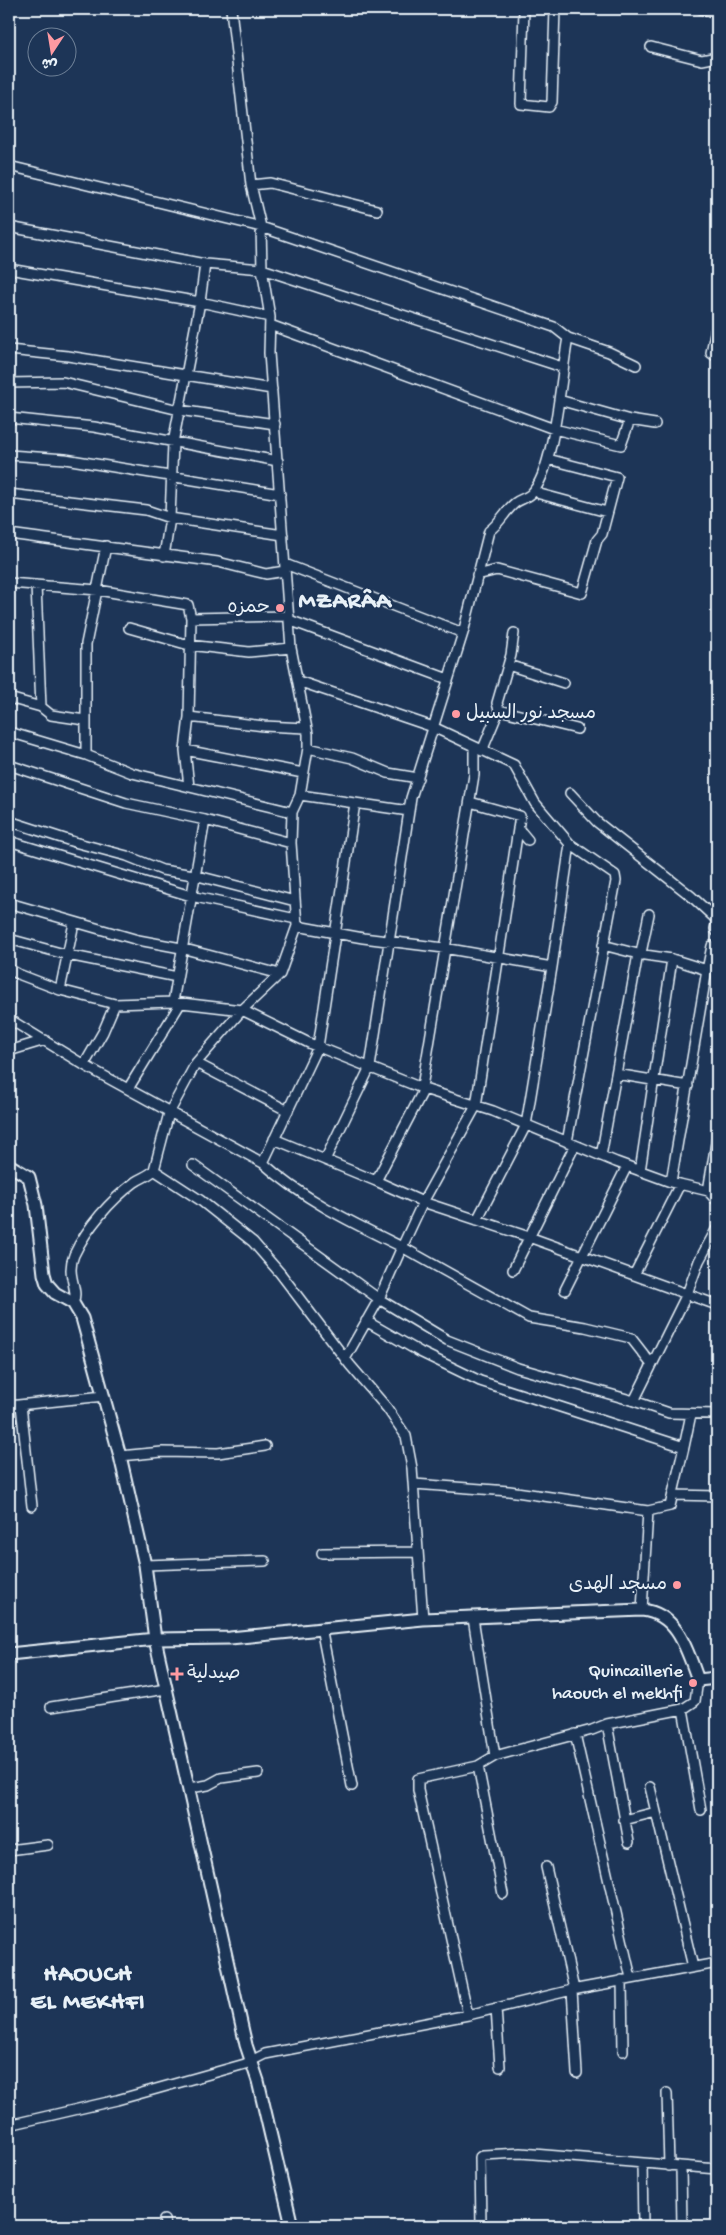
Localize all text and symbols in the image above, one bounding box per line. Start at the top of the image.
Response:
north arrow [28,28,78,78]
text: ش [41,52,59,72]
district label: MZARÂA [298,588,392,617]
place label: حمزه [227,597,270,620]
marker: حمزه [274,602,286,614]
place label: مسجد نور السبيل [466,703,596,726]
marker: مسجد نور السبيل [450,708,462,720]
place label: مسجد الهدى [569,1574,667,1597]
marker: مسجد الهدى [671,1579,683,1591]
place label: Quincaillerie haouch el mekhfi [552,1661,683,1706]
place label: صيدلية [187,1663,240,1686]
marker: صيدلية [171,1668,183,1680]
marker: Quincaillerie haouch el mekhfi [687,1677,699,1689]
district label: HAOUCH EL MEKHFI [30,1961,146,2018]

